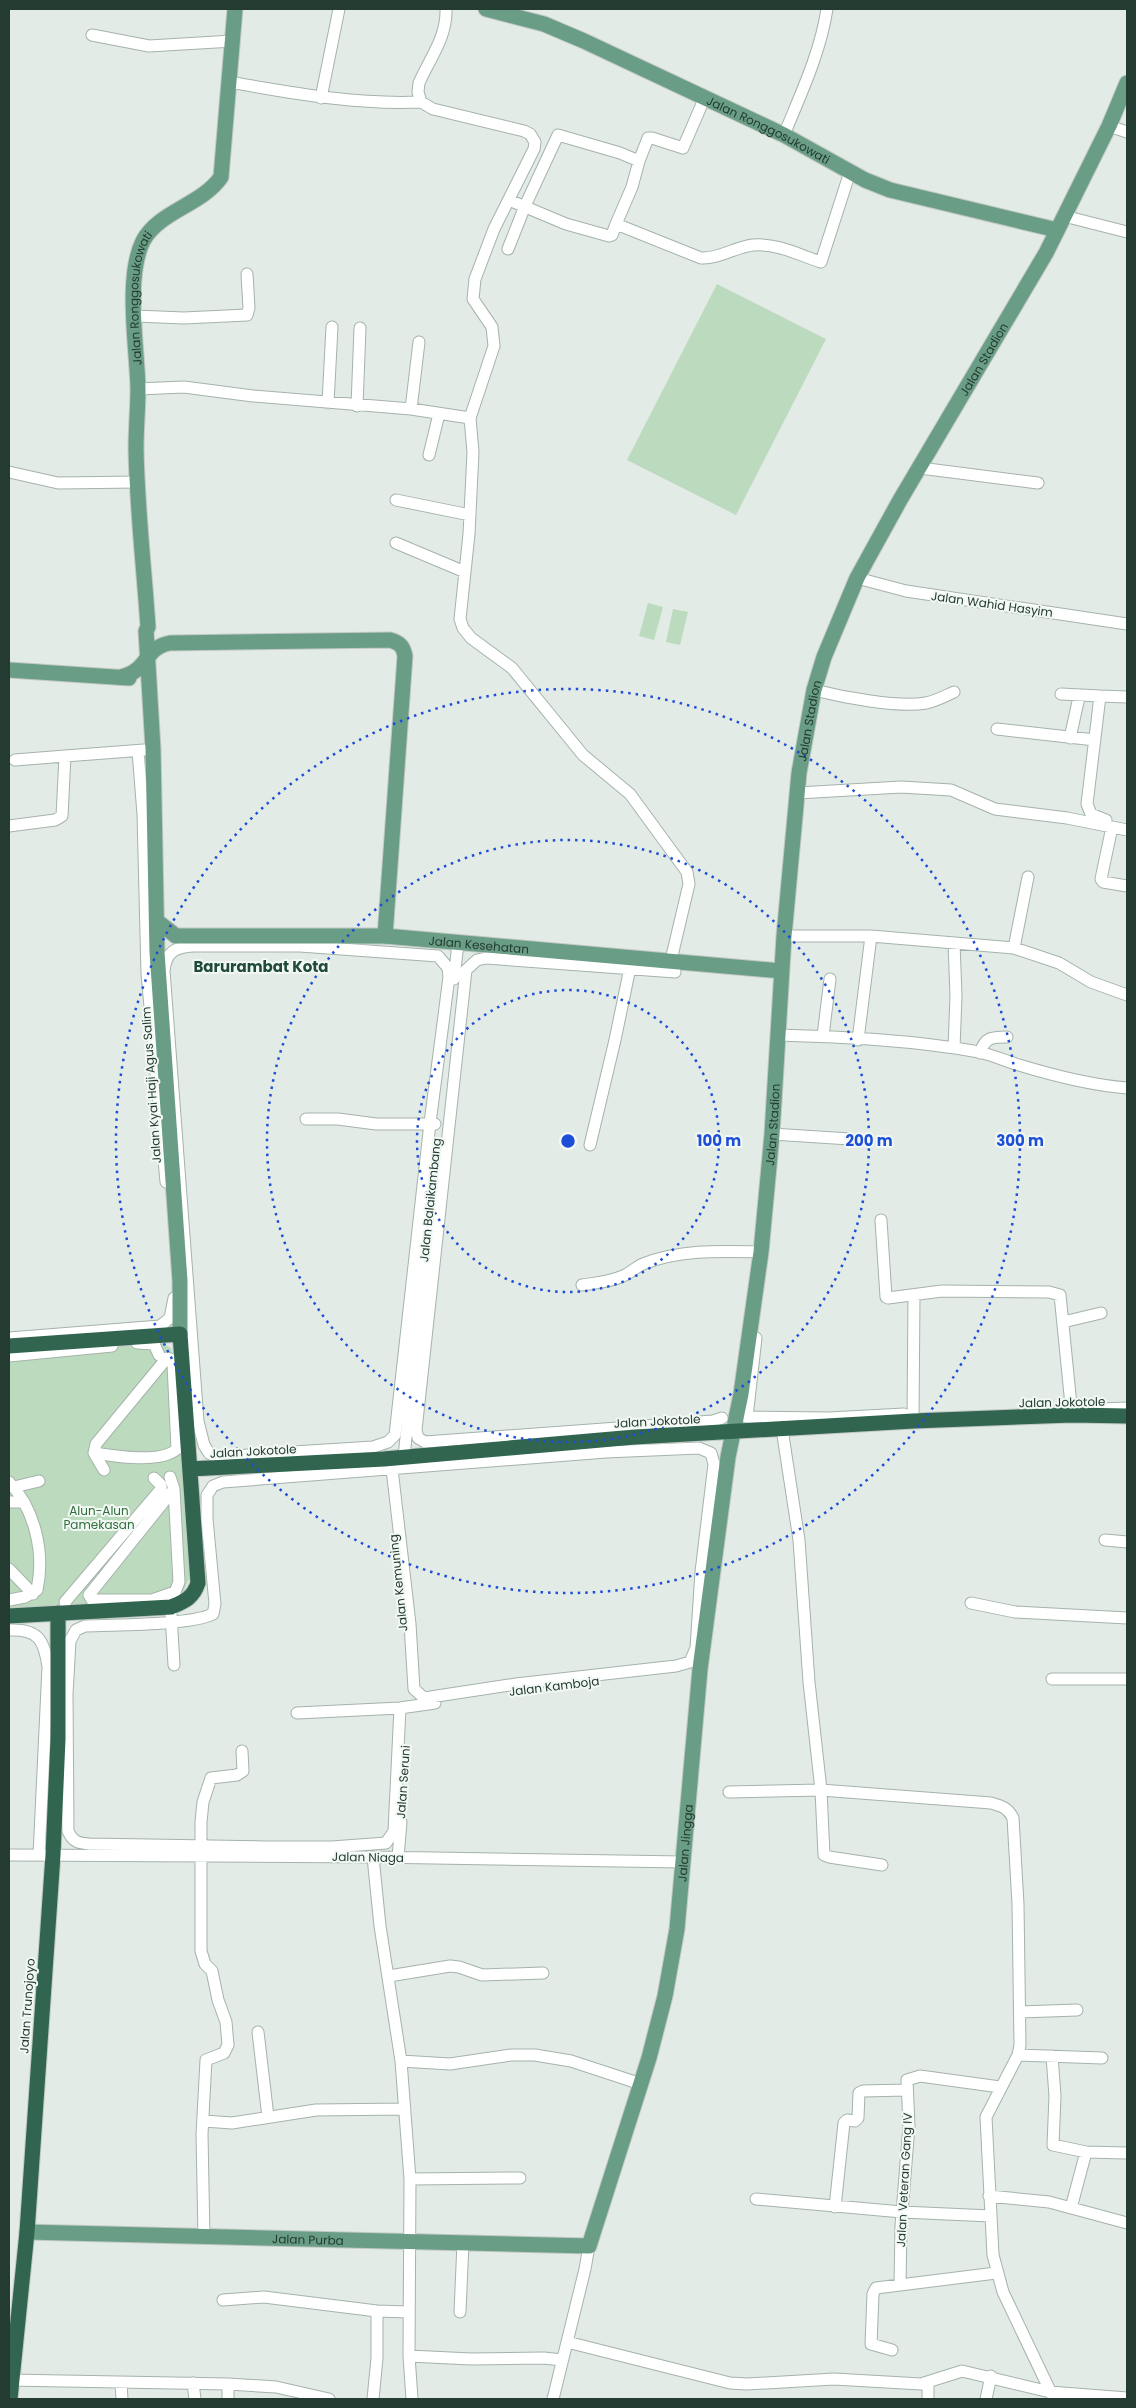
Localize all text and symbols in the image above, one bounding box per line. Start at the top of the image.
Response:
street label: Jalan Ronggosukowati [704,91,833,168]
street label: Jalan Ronggosukowati [125,227,156,366]
street label: Jalan Stadion [955,319,1012,399]
street label: Jalan Wahid Hasyim [930,587,1054,621]
street label: Jalan Stadion [793,678,825,763]
street label: Jalan Kesehatan [428,931,530,957]
district label: Barurambat Kota [193,956,329,977]
street label: Jalan Kyai Haji Agus Salim [137,1006,165,1164]
street label: Jalan Stadion [761,1083,784,1167]
text: 100 m [697,1130,741,1151]
text: 200 m [845,1130,893,1151]
text: 300 m [996,1130,1044,1151]
centre of rings [559,1132,577,1150]
street label: Jalan Balaikambang [415,1137,445,1263]
street label: Jalan Jokotole [1018,1393,1106,1411]
street label: Jalan Jokotole [613,1410,701,1432]
street label: Jalan Jokotole [209,1440,297,1462]
park label: Alun-Alun Pamekasan [63,1502,135,1533]
street label: Jalan Kemuning [384,1534,412,1632]
street label: Jalan Kamboja [508,1672,600,1700]
street label: Jalan Seruni [392,1745,414,1819]
street label: Jalan Jingga [673,1803,697,1882]
street label: Jalan Niaga [332,1848,404,1866]
street label: Jalan Trunojoyo [15,1957,39,2054]
street label: Jalan Veteran Gang IV [892,2112,916,2248]
street label: Jalan Purba [272,2230,344,2248]

